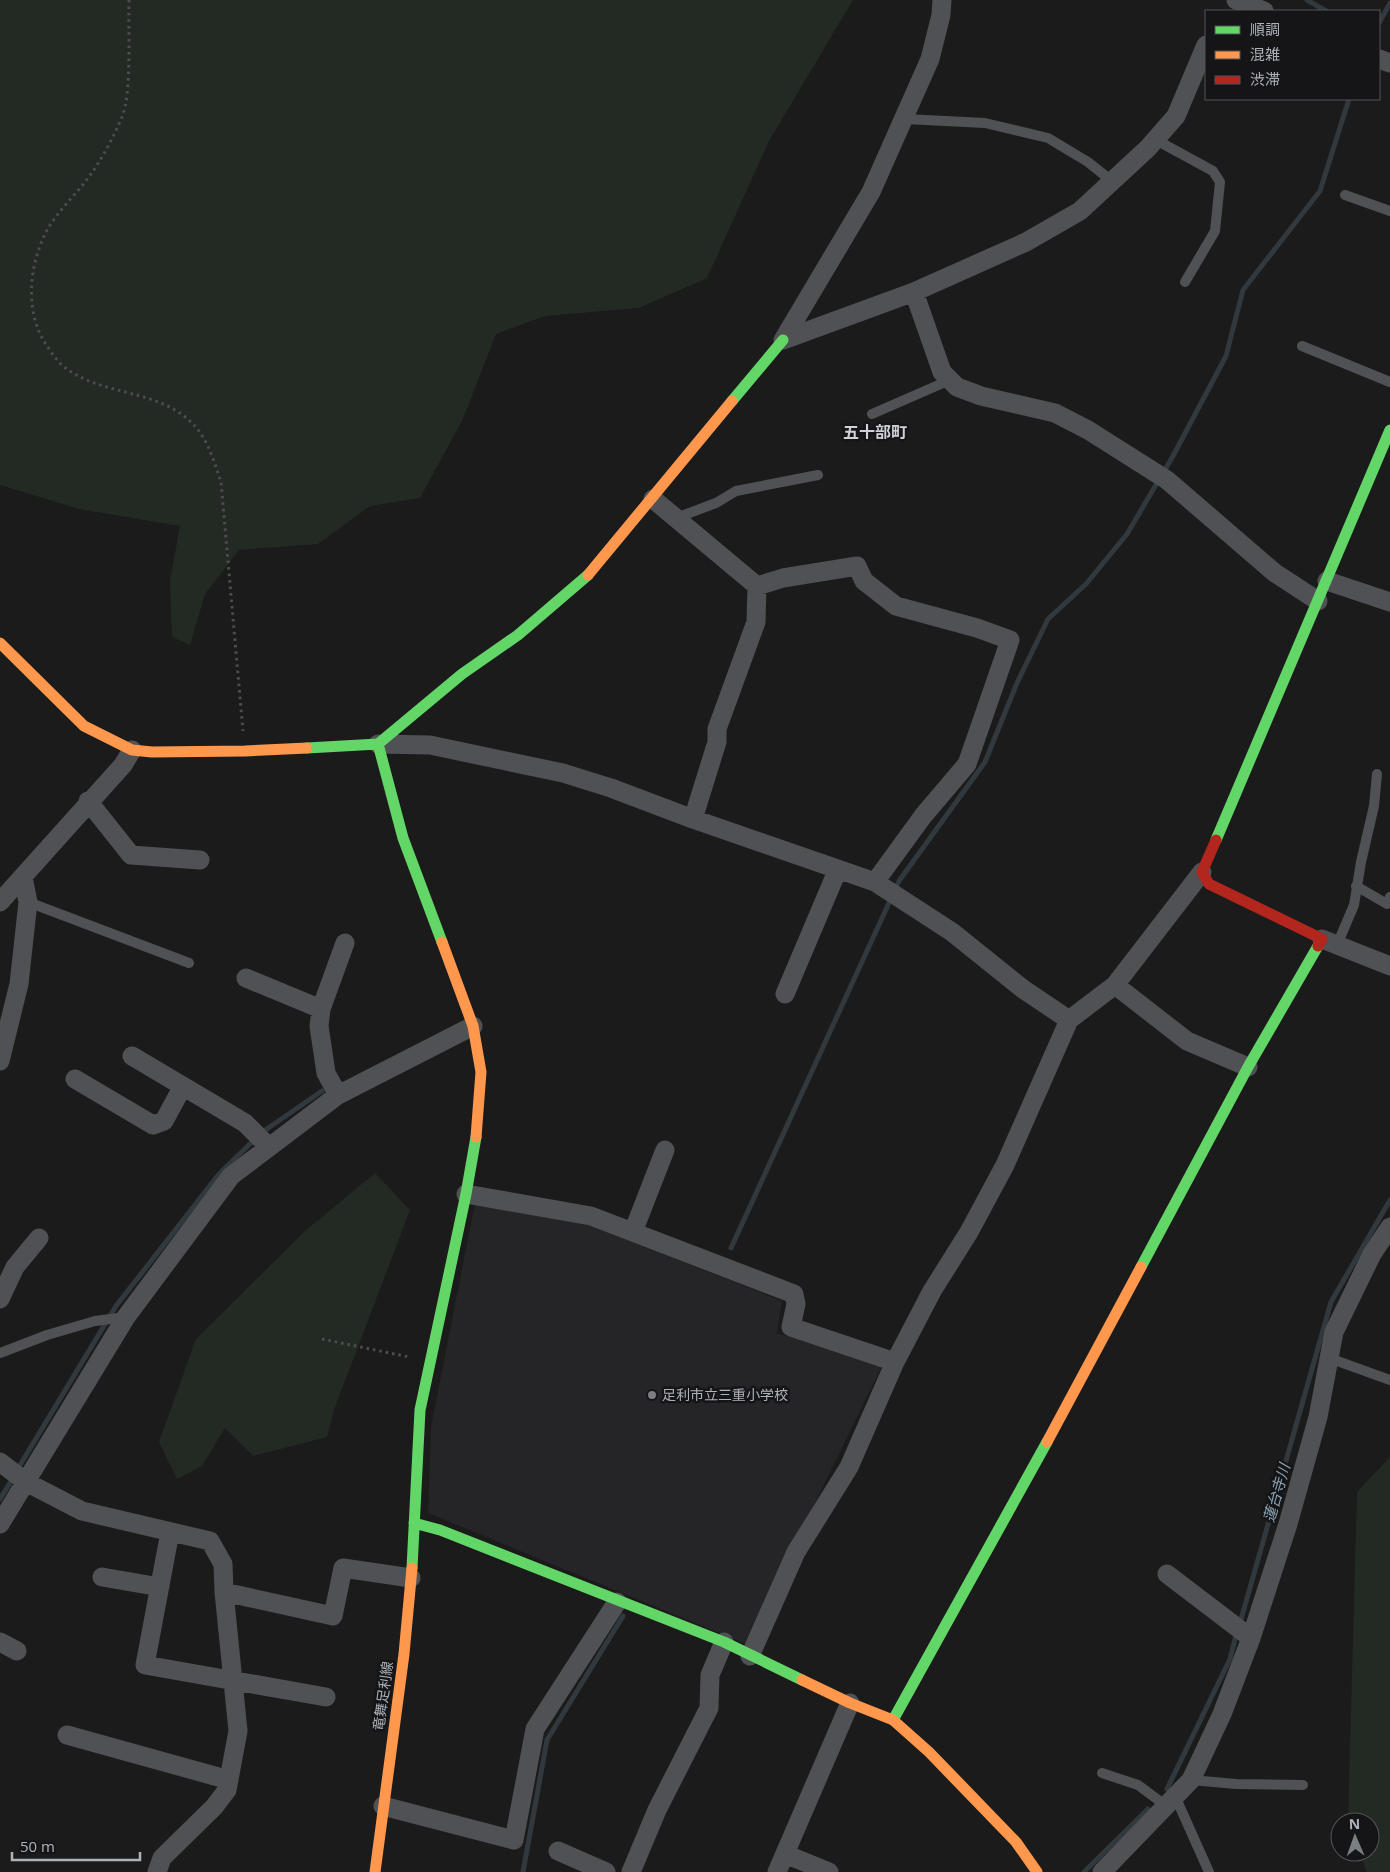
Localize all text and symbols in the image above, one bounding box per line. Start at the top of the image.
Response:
legend [1205,10,1380,100]
text: 順調 [1250,19,1280,39]
text: 混雑 [1250,44,1280,64]
text: 渋滞 [1250,69,1280,89]
district label: 五十部町 [843,421,907,443]
place label: 足利市立三重小学校 [662,1385,788,1404]
marker: 足利市立三重小学校 [646,1389,658,1401]
water label: 蓮台寺川 [1258,1459,1294,1524]
street label: 竜舞足利線 [368,1660,397,1732]
north arrow [1330,1812,1380,1862]
text: N [1349,1814,1361,1833]
scale bar [12,1830,140,1862]
text: 50 m [20,1836,55,1856]

